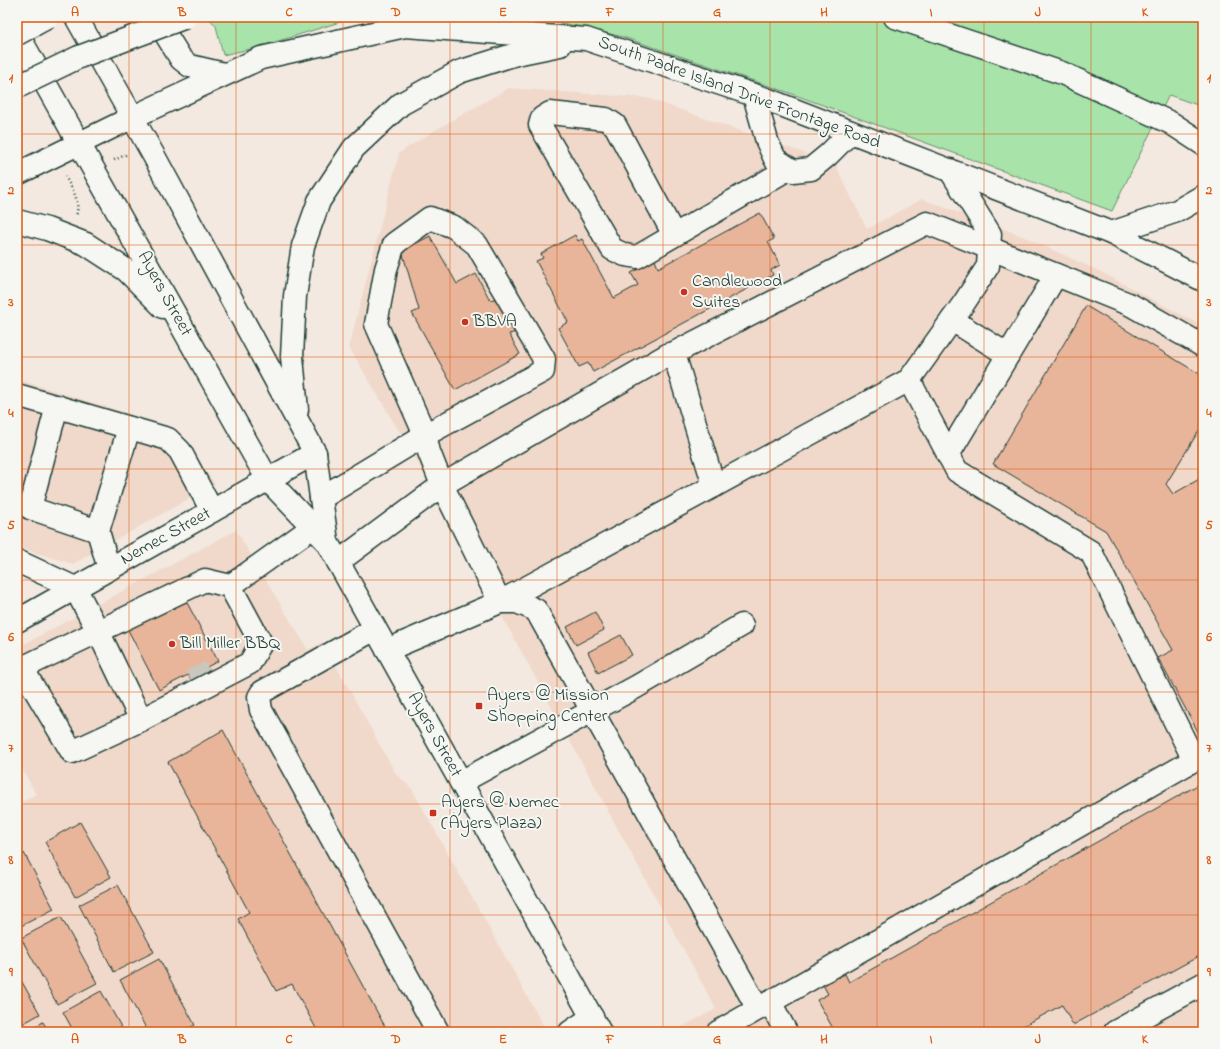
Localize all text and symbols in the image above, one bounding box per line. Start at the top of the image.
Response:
text: A [71,3,79,22]
text: B [177,3,187,22]
text: C [285,3,293,22]
text: D [390,3,401,22]
text: E [499,3,507,22]
text: F [605,3,615,22]
text: G [713,3,721,22]
text: H [820,3,828,22]
text: I [929,3,933,22]
text: J [1035,3,1041,22]
text: K [1142,3,1149,22]
street label: South Padre Island Drive Frontage Road [594,30,884,157]
text: 1 [9,69,14,88]
text: 1 [1207,69,1212,88]
text: 2 [7,181,15,200]
text: 2 [1205,181,1213,200]
street label: Ayers Street [130,247,198,341]
place label: Candlewood Suites [692,269,782,316]
marker: Candlewood Suites [679,287,689,297]
text: 3 [7,293,14,312]
text: 3 [1205,293,1212,312]
place label: BBVA [472,309,517,335]
marker: BBVA [460,317,470,327]
text: 4 [7,404,14,423]
text: 4 [1205,404,1212,423]
street label: Nemec Street [116,501,216,573]
text: 5 [7,516,15,535]
text: 5 [1205,516,1213,535]
text: 6 [7,628,14,647]
text: 6 [1205,628,1212,647]
place label: Bill Miller BBQ [179,631,280,657]
marker: Bill Miller BBQ [167,639,177,649]
place label: Ayers @ Mission Shopping Center [487,683,609,731]
street label: Ayers Street [400,688,468,782]
marker: Ayers @ Mission Shopping Center [474,701,484,711]
text: 7 [8,739,14,758]
text: 7 [1206,739,1212,758]
place label: Ayers @ Nemec (Ayers Plaza) [441,790,559,837]
marker: Ayers @ Nemec (Ayers Plaza) [428,808,438,818]
text: 8 [8,851,14,870]
text: 8 [1206,851,1212,870]
text: 9 [8,963,14,982]
text: 9 [1206,963,1212,982]
text: A [71,1030,79,1049]
text: B [177,1030,187,1049]
text: C [285,1030,293,1049]
text: D [390,1030,401,1049]
text: E [499,1030,507,1049]
text: F [605,1030,615,1049]
text: G [713,1030,721,1049]
text: H [820,1030,828,1049]
text: I [929,1030,933,1049]
text: J [1035,1030,1041,1049]
text: K [1142,1030,1149,1049]

